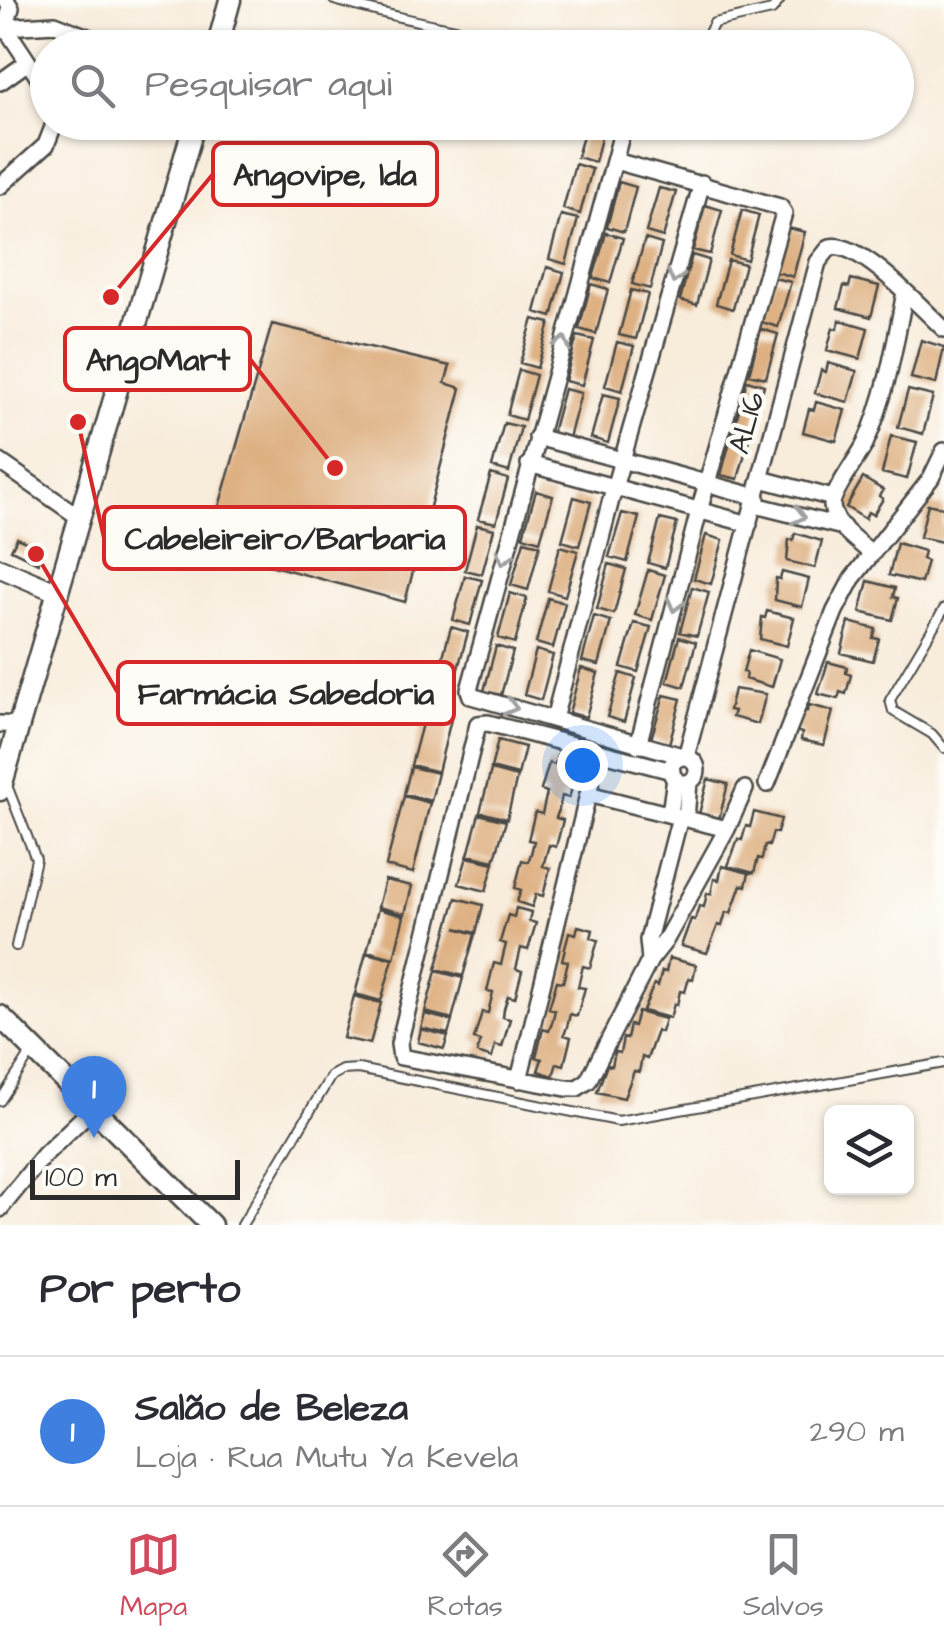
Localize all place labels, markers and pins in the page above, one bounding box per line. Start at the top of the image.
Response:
callout: Angovipe, lda [213,143,437,205]
callout: AngoMart [65,328,250,390]
callout: Cabeleireiro/Barbaria [104,507,465,569]
callout: Farmácia Sabedoria [118,662,454,724]
pin: 1 [62,1056,126,1138]

